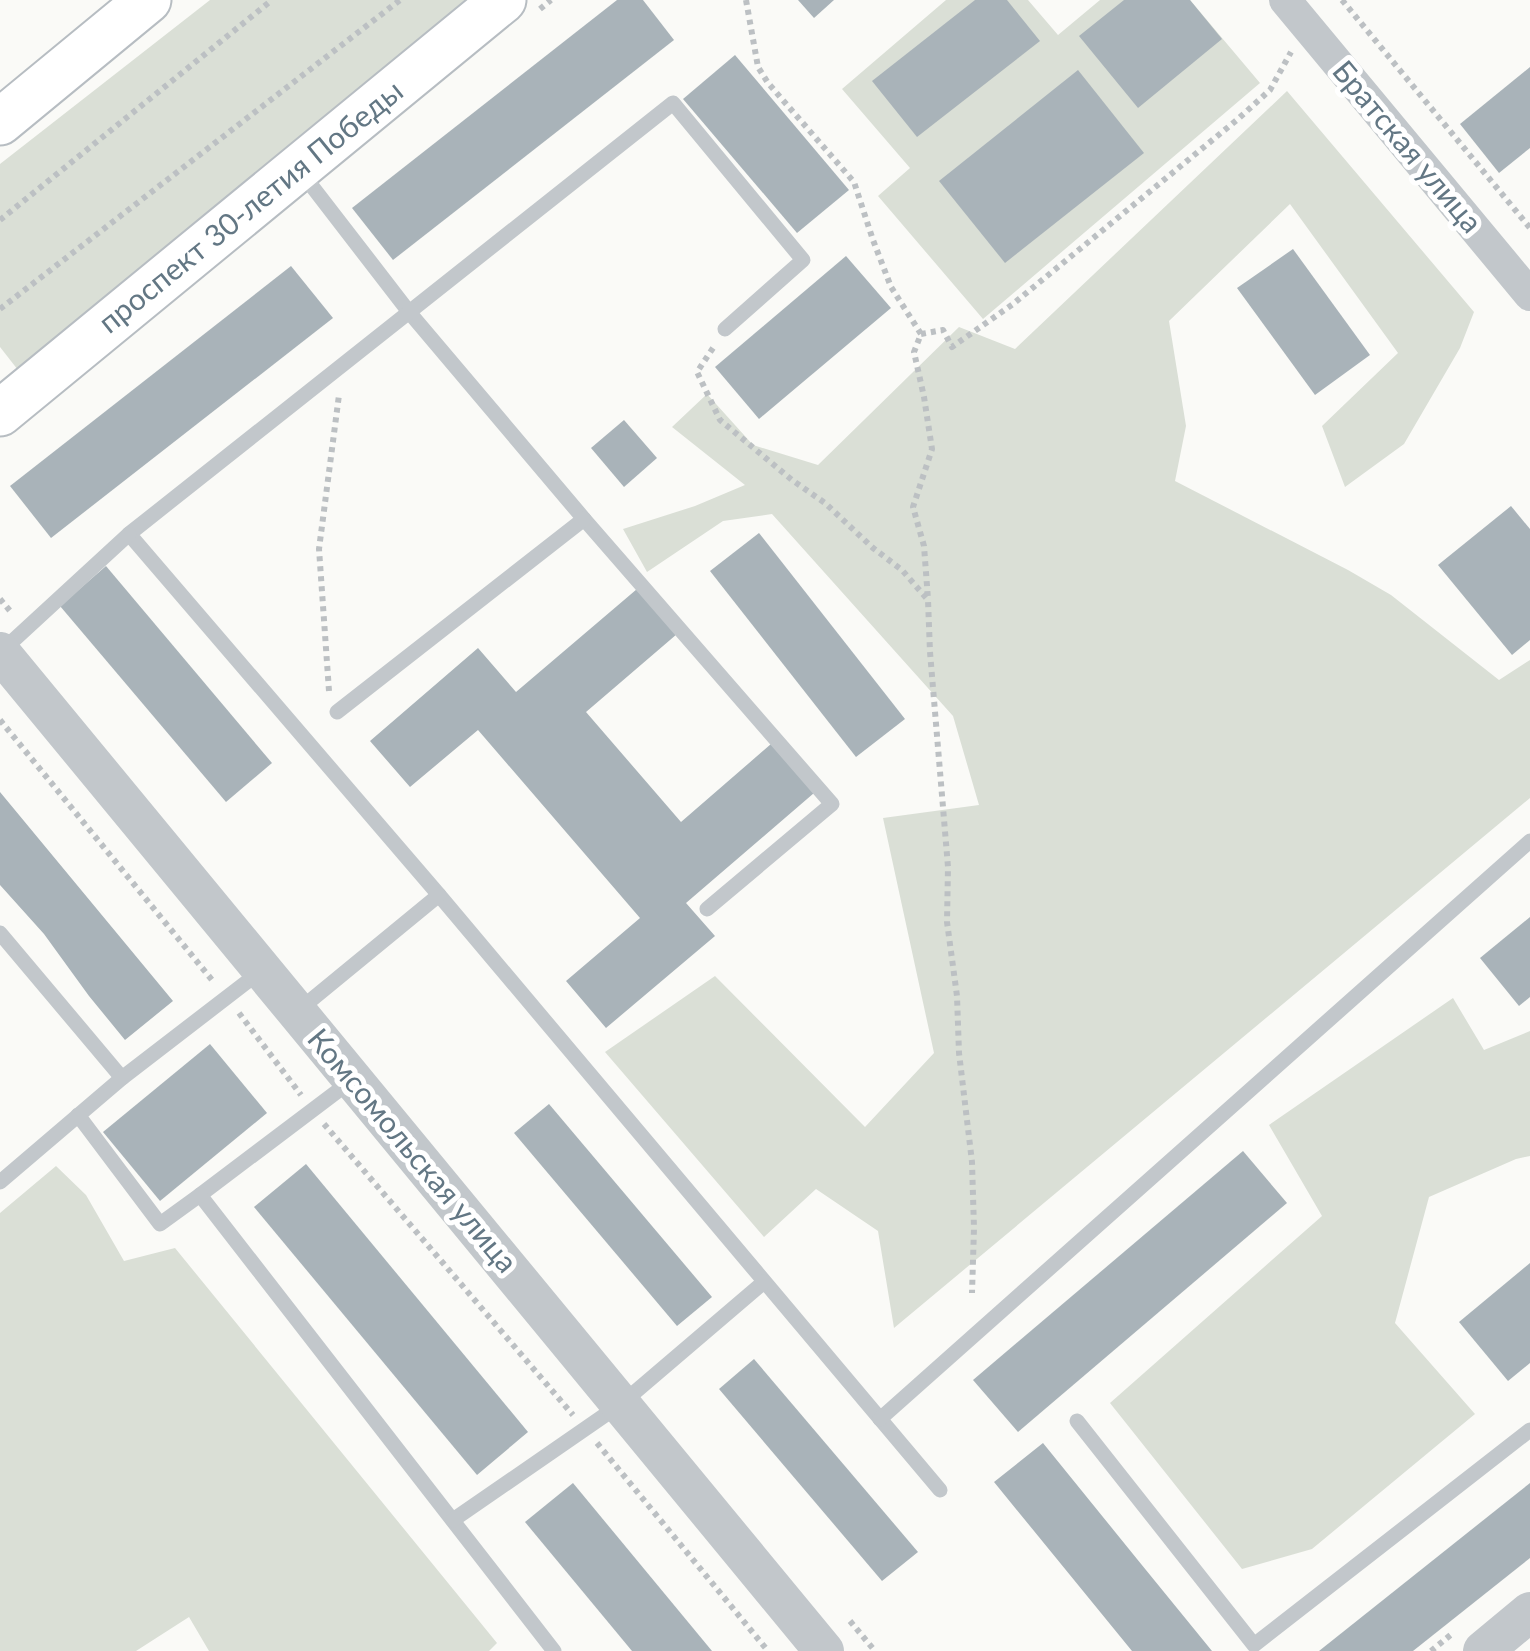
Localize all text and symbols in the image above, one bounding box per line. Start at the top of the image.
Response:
street label: Братская улица [1326,52,1491,239]
street label: проспект 30-летия Победы [90,72,409,339]
street label: Комсомольская улица [301,1021,526,1279]

